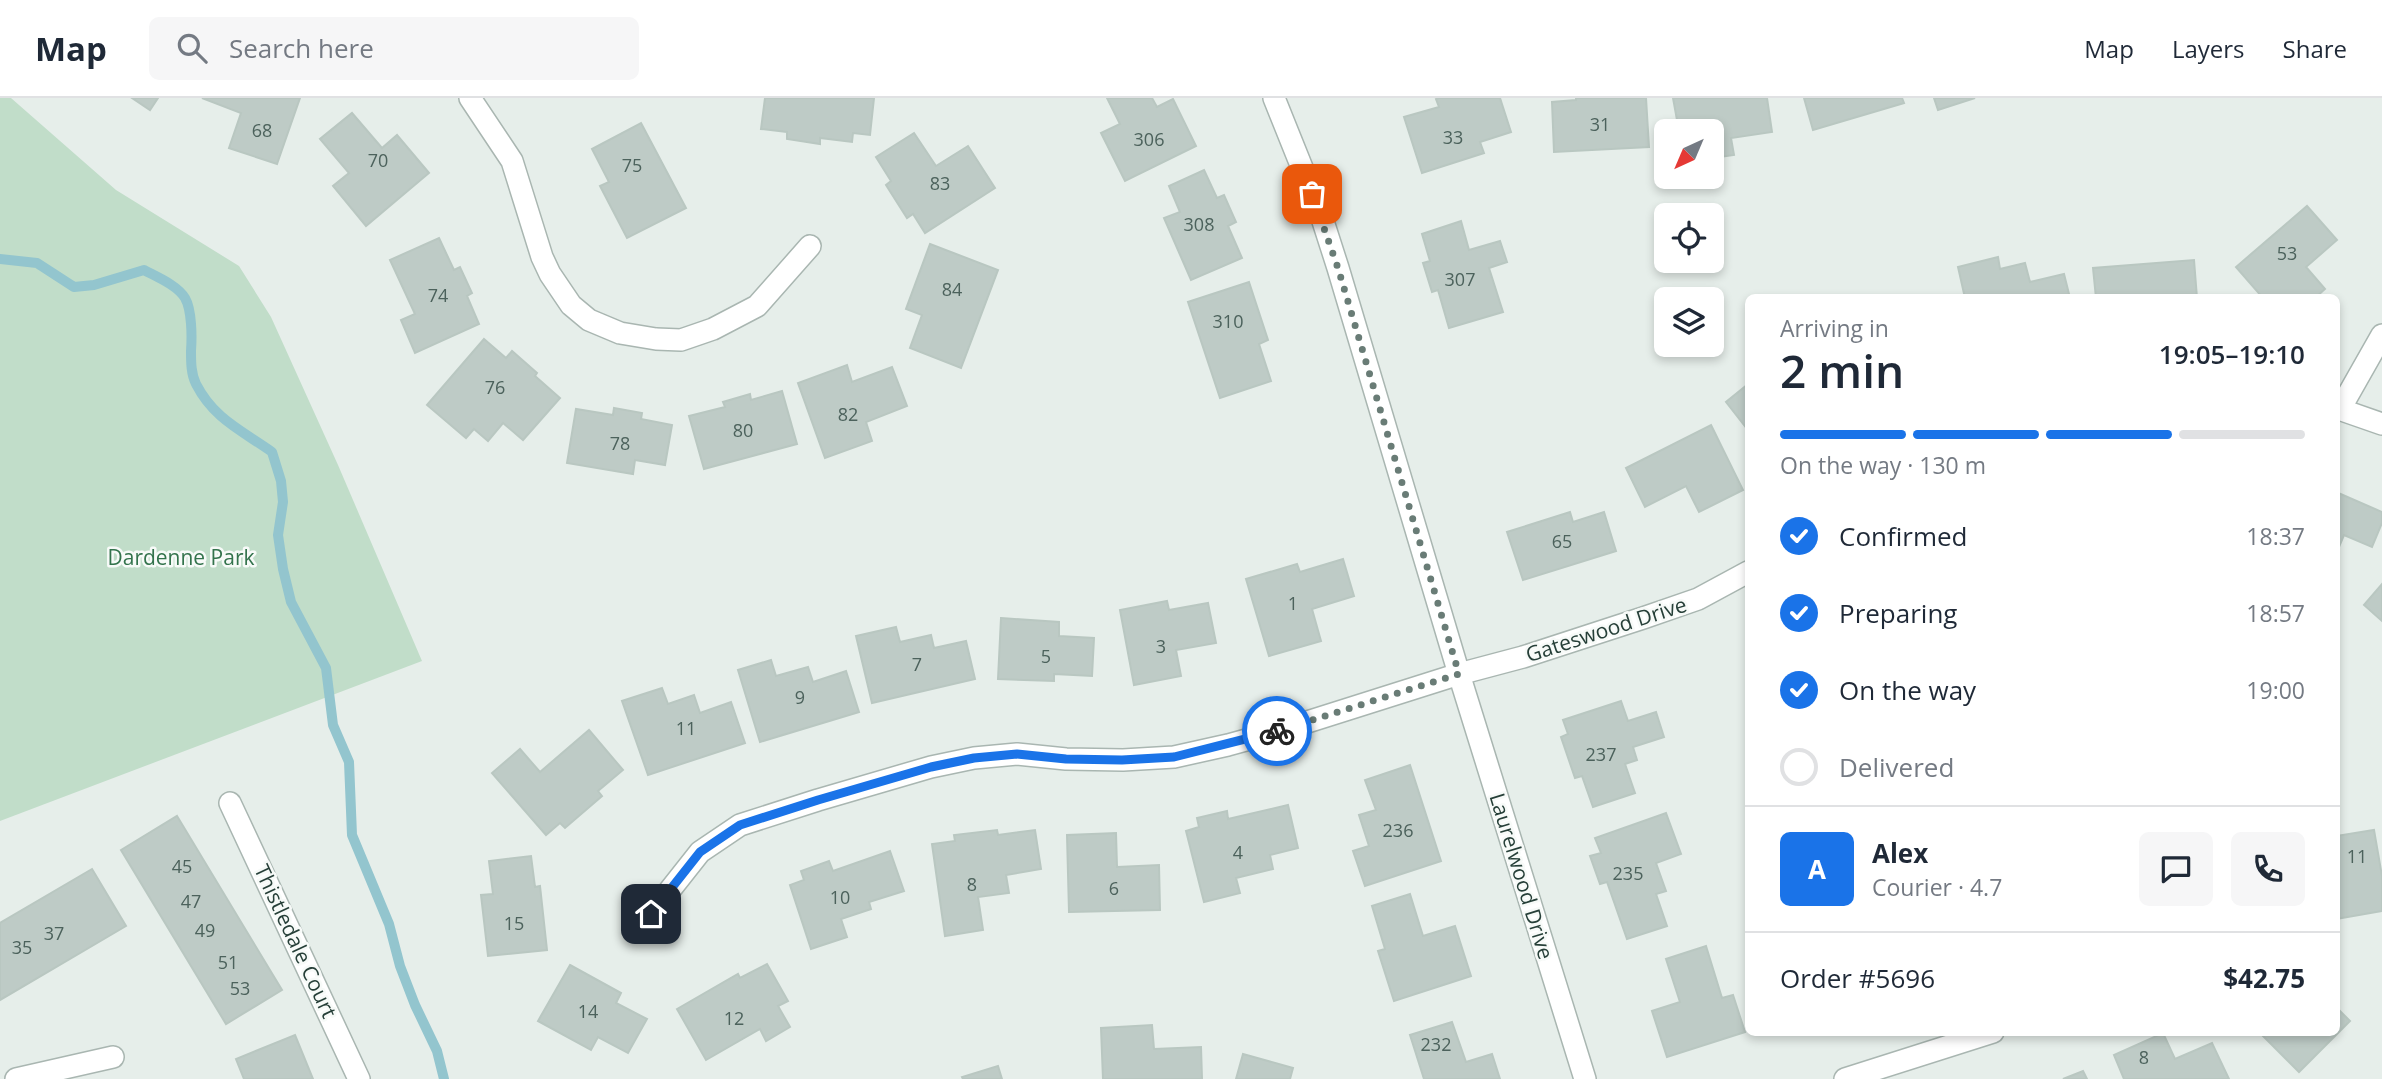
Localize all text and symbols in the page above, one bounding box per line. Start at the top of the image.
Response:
search box [149,17,639,80]
text: Map [35,26,107,71]
icon: search [173,29,211,67]
text: Search here [229,30,374,66]
text: Map [2084,32,2134,65]
text: Layers [2172,32,2245,65]
text: Share [2283,32,2347,65]
house number: 31 [1590,112,1610,136]
house number: 68 [252,118,272,142]
north arrow [1654,119,1724,189]
map controls [1654,119,1724,357]
house number: 33 [1443,125,1463,149]
house number: 306 [1134,127,1164,151]
house number: 70 [368,148,388,172]
house number: 75 [622,153,642,177]
pin [1282,164,1342,224]
house number: 83 [930,171,950,195]
icon: bag [1293,175,1331,213]
button: locate [1654,203,1724,273]
house number: 308 [1184,212,1214,236]
house number: 53 [2277,241,2297,265]
house number: 307 [1445,267,1475,291]
house number: 84 [942,277,962,301]
house number: 74 [428,283,448,307]
button: layers [1654,287,1724,357]
house number: 310 [1213,309,1243,333]
text: Arriving in [1780,312,1889,344]
text: 19:05–19:10 [2159,336,2305,372]
text: 2 min [1780,339,1904,401]
house number: 76 [485,375,505,399]
house number: 82 [838,402,858,426]
house number: 80 [733,418,753,442]
house number: 78 [610,431,630,455]
text: On the way · 130 m [1780,449,1986,481]
icon: check [1780,517,1818,555]
text: Confirmed [1839,518,1967,554]
text: 18:37 [2246,520,2305,552]
house number: 65 [1552,529,1572,553]
park label: Dardenne Park [107,543,255,571]
street label: Gateswood Drive [1522,590,1690,668]
house number: 1 [1288,591,1298,615]
icon: check [1780,594,1818,632]
text: Preparing [1839,595,1957,631]
text: 18:57 [2246,597,2305,629]
house number: 3 [1156,634,1166,658]
house number: 5 [1041,644,1051,668]
house number: 7 [912,652,922,676]
icon: check [1780,671,1818,709]
text: On the way [1839,672,1976,708]
text: 19:00 [2246,674,2305,706]
house number: 9 [795,685,805,709]
courier [1242,696,1312,766]
icon: bike [1258,712,1296,750]
house number: 11 [676,716,696,740]
house number: 237 [1586,742,1616,766]
text: Delivered [1839,749,1954,785]
street label: Laurelwood Drive [1483,789,1561,963]
house number: 236 [1383,818,1413,842]
button: chat [2139,832,2213,906]
button: phone [2231,832,2305,906]
text: Alex [1872,835,1928,871]
house number: 4 [1233,840,1243,864]
house number: 11 [2347,844,2367,868]
text: A [1808,851,1826,887]
house number: 45 [172,854,192,878]
street label: Thistledale Court [248,860,344,1022]
house number: 235 [1613,861,1643,885]
text: Courier · 4.7 [1872,871,2002,903]
house number: 8 [967,872,977,896]
house number: 6 [1109,876,1119,900]
pin [621,884,681,944]
house number: 10 [830,885,850,909]
house number: 47 [181,889,201,913]
icon: home [632,895,670,933]
house number: 15 [504,911,524,935]
house number: 49 [195,918,215,942]
house number: 37 [44,921,64,945]
house number: 35 [12,935,32,959]
house number: 51 [218,950,238,974]
text: Order #5696 [1780,960,1935,996]
text: $42.75 [2223,960,2305,996]
house number: 53 [230,976,250,1000]
house number: 14 [578,999,598,1023]
house number: 12 [724,1006,744,1030]
house number: 232 [1421,1032,1451,1056]
house number: 8 [2139,1045,2149,1069]

